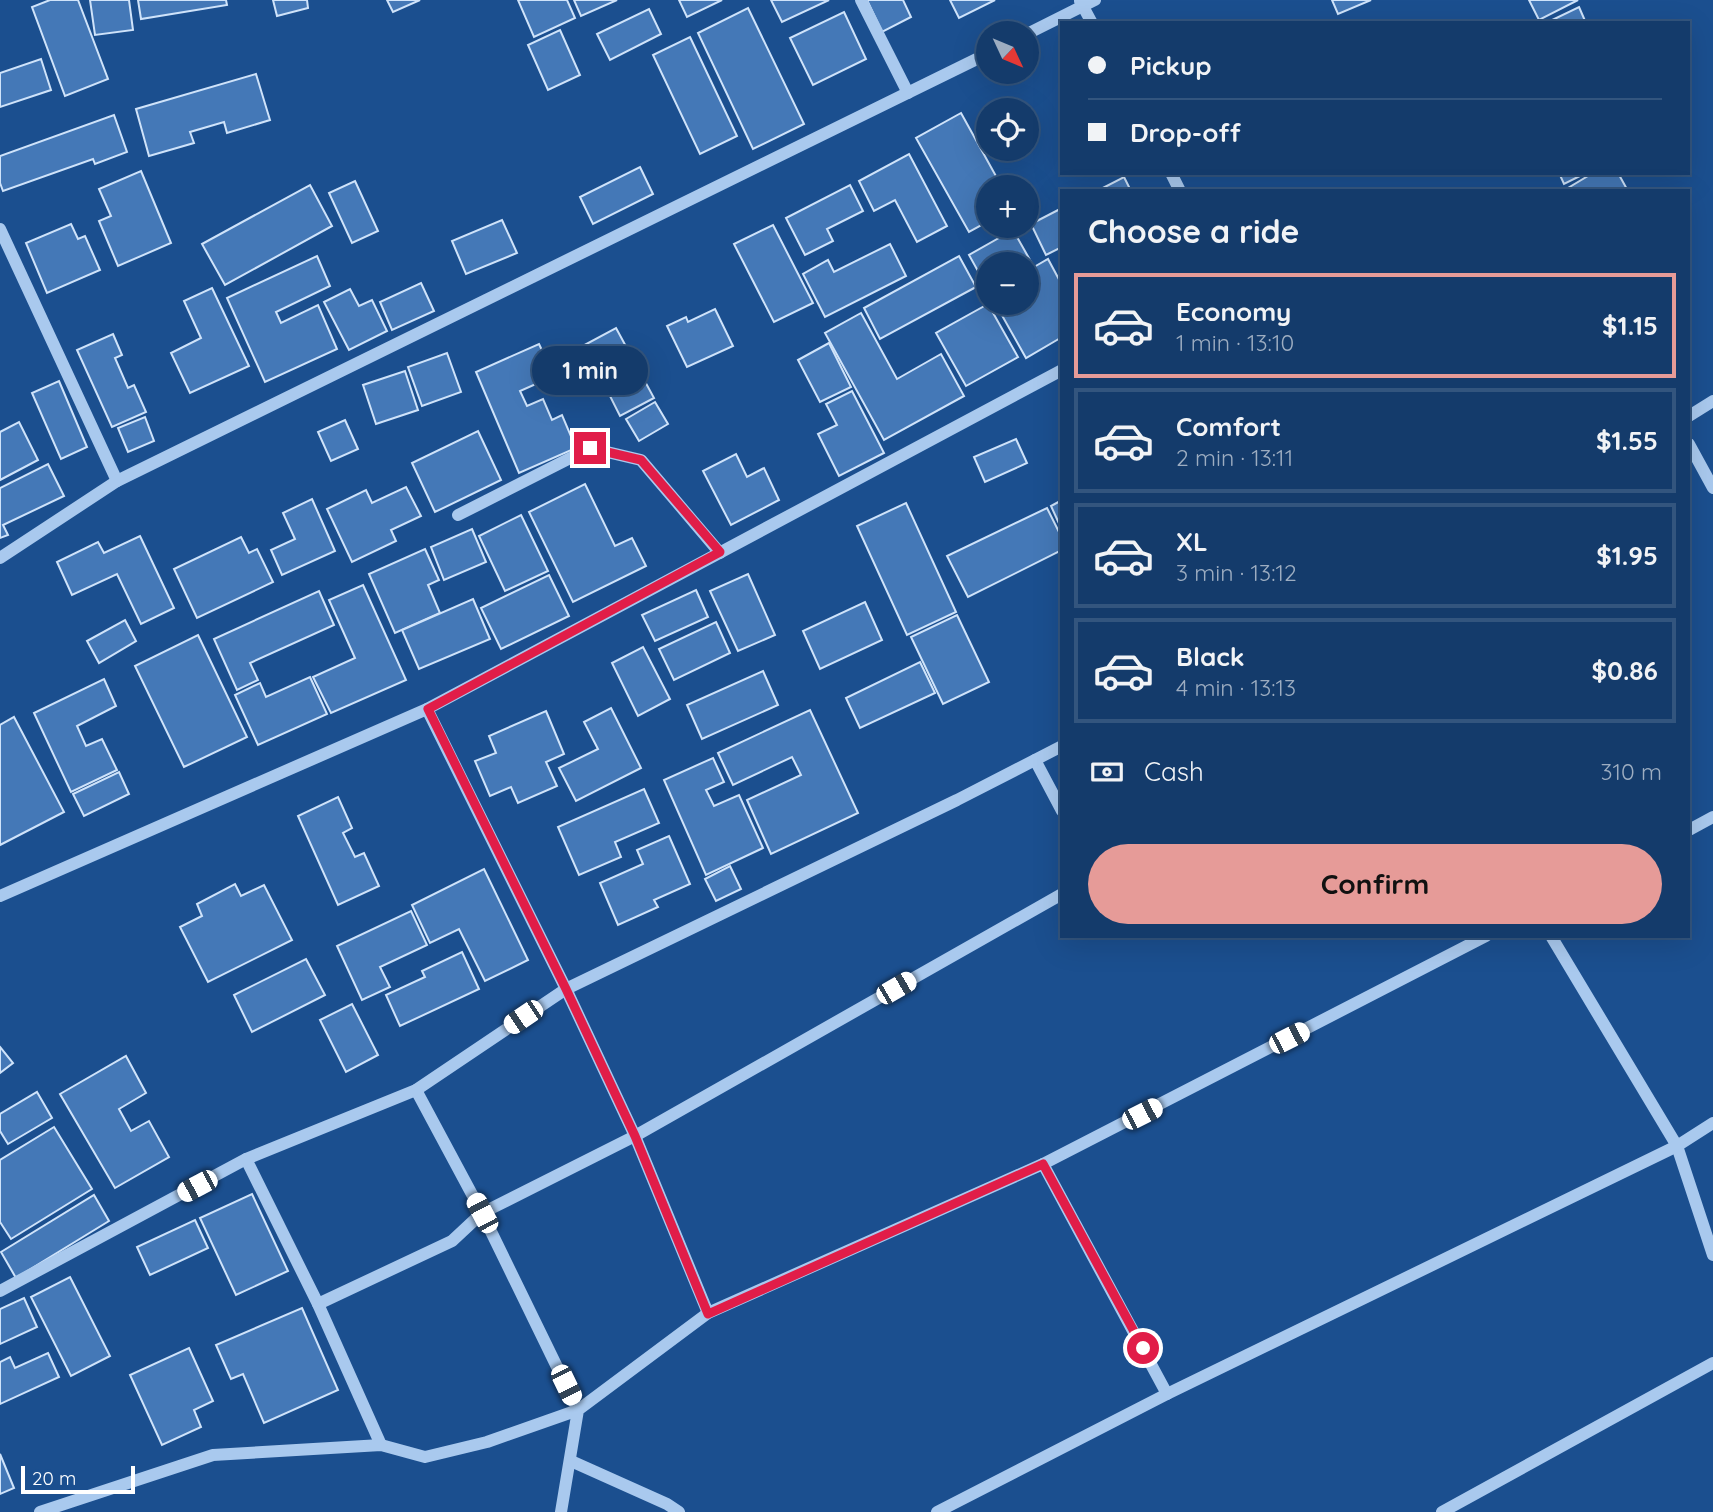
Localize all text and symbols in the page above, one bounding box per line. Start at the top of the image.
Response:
north arrow [976,21,1040,84]
map controls [976,21,1039,315]
text: Pickup [1130,49,1212,82]
button: locate [976,98,1039,161]
text: Drop-off [1130,116,1241,149]
button: + [976,175,1039,238]
text: Choose a ride [1088,211,1300,251]
button: − [976,252,1039,315]
icon: car [1092,294,1155,357]
text: Economy [1176,295,1291,328]
text: $1.15 [1602,309,1658,342]
text: 1 min · 13:10 [1176,328,1294,357]
callout: 1 min [532,346,648,396]
text: 1 min [562,356,618,385]
icon: car [1092,409,1155,472]
text: Comfort [1176,410,1281,443]
text: $1.55 [1596,424,1658,457]
route end [574,432,606,464]
text: 2 min · 13:11 [1176,443,1293,472]
icon: car [1092,524,1155,587]
text: XL [1176,525,1208,558]
text: $1.95 [1596,539,1658,572]
text: 3 min · 13:12 [1176,558,1297,587]
icon: car [1092,639,1155,702]
text: Black [1176,640,1245,673]
text: $0.86 [1591,654,1658,687]
text: 4 min · 13:13 [1176,673,1296,702]
icon: cash [1088,753,1126,791]
text: Cash [1144,755,1204,788]
text: 310 m [1600,757,1662,786]
button: Confirm [1088,844,1662,924]
car [873,968,920,1008]
car [500,997,547,1037]
car [1266,1019,1313,1057]
car [1119,1095,1166,1133]
car [174,1167,221,1205]
car [463,1190,502,1236]
route start [1127,1332,1159,1364]
car [548,1362,585,1408]
scale bar [21,1463,135,1495]
text: 20 m [32,1466,76,1490]

